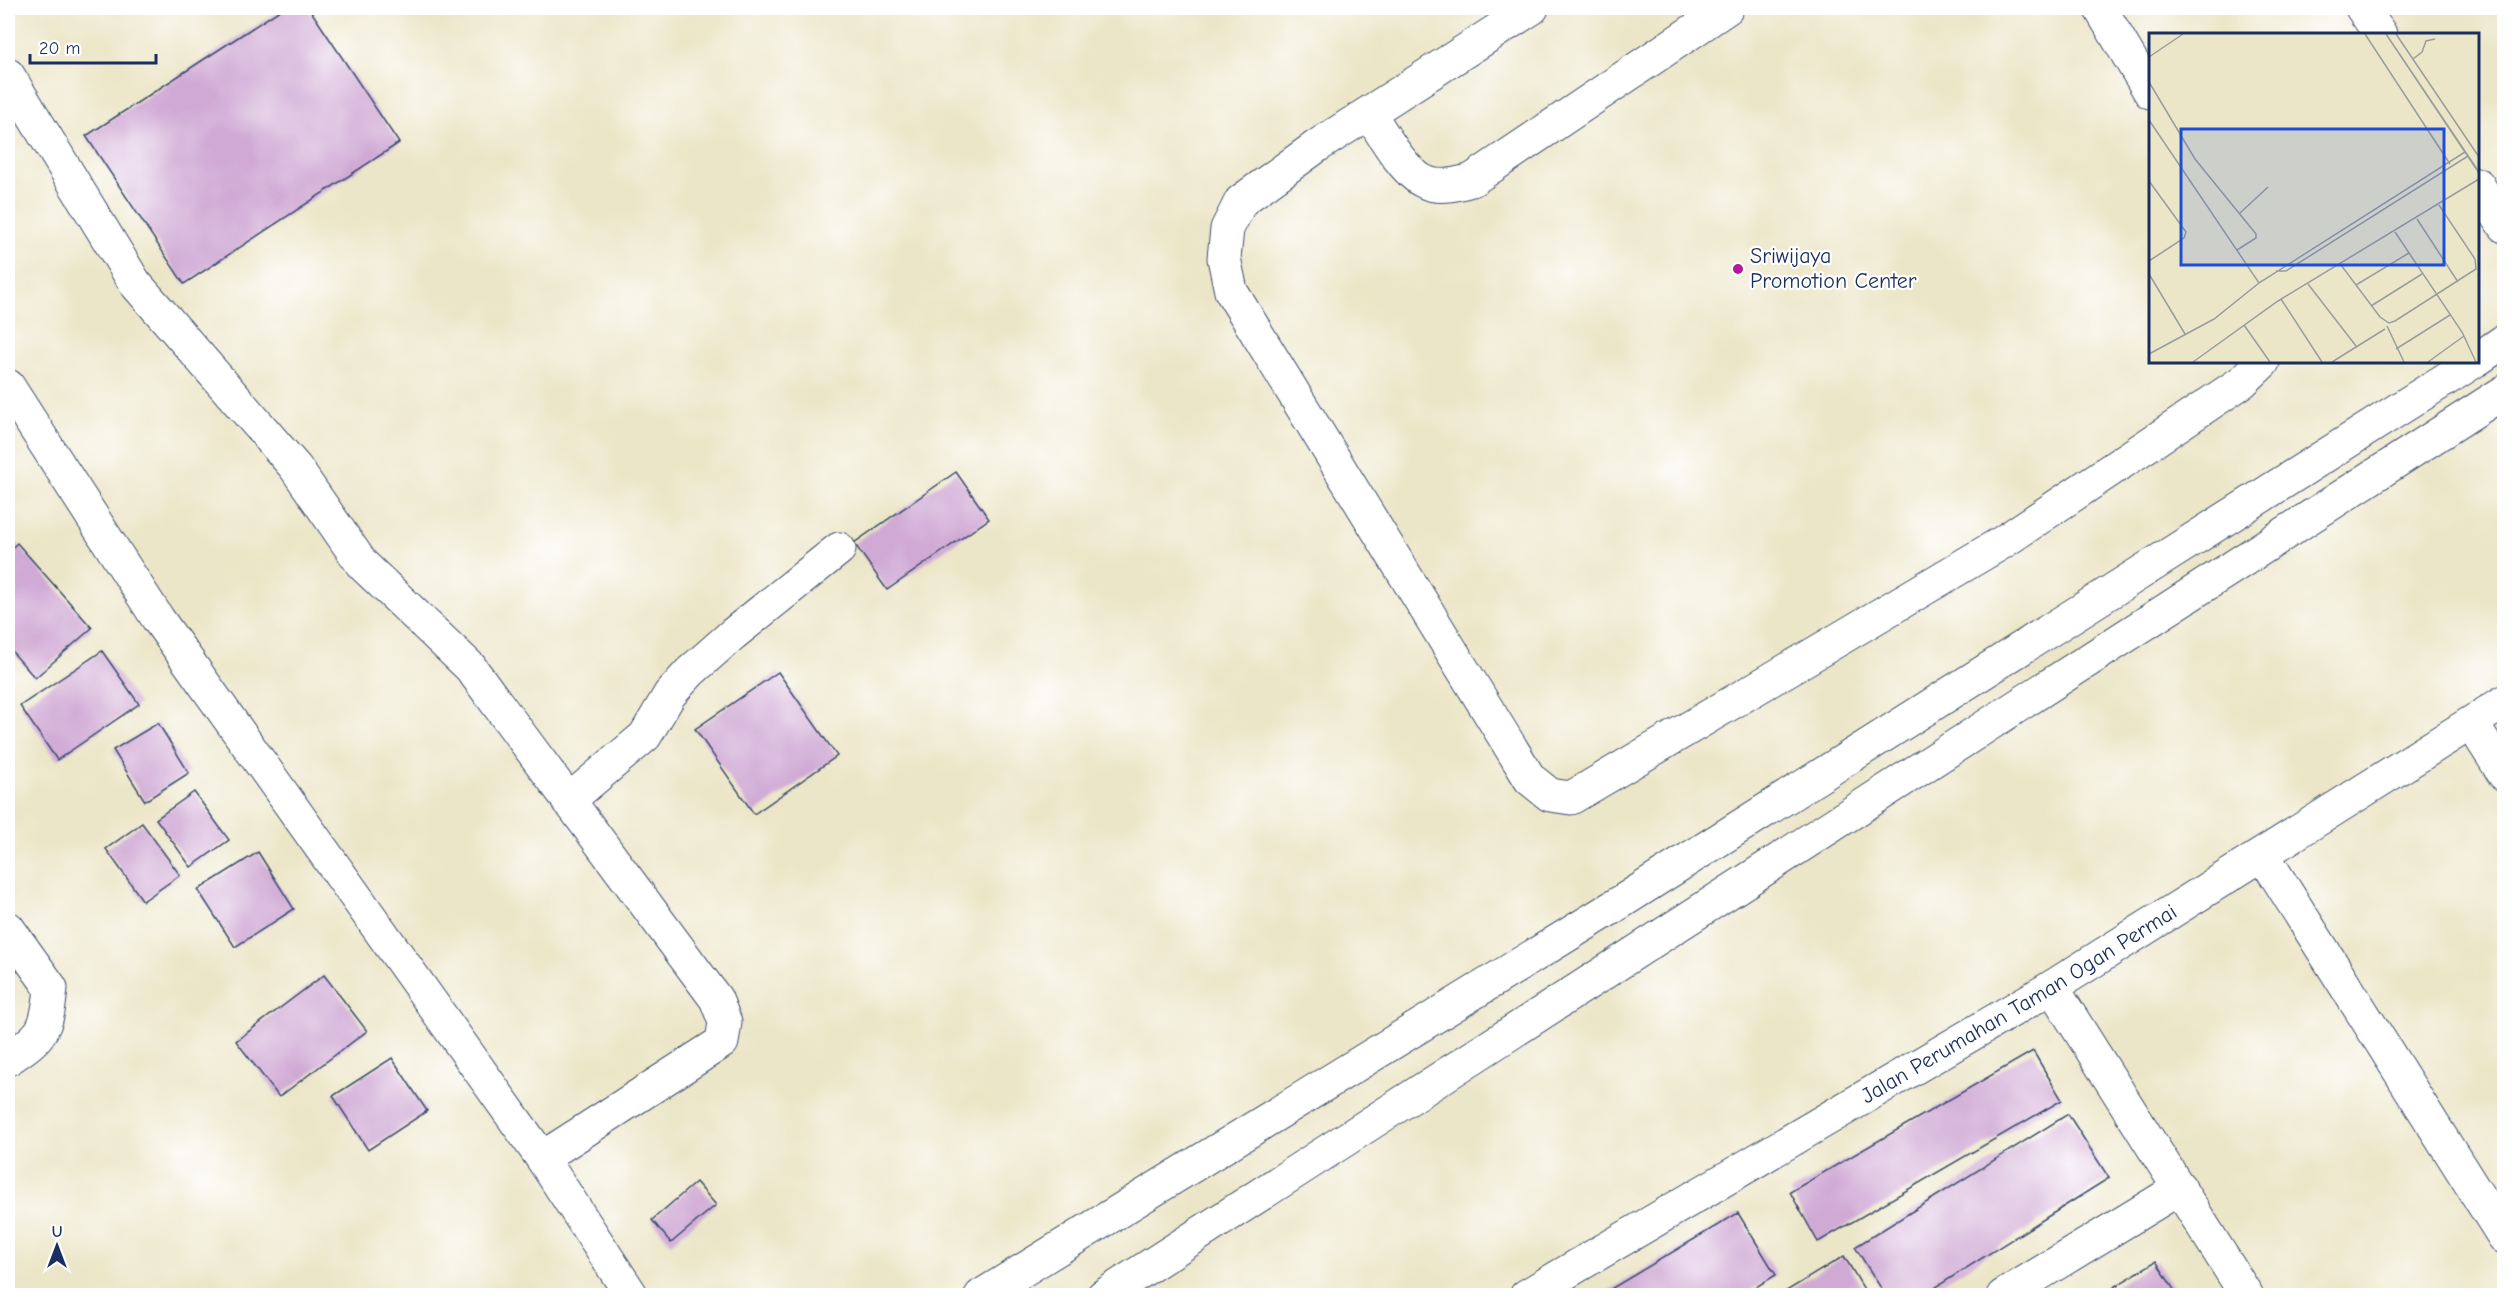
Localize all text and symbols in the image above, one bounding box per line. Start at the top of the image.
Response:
scale bar [30,27,156,65]
inset map [2149,33,2479,363]
text: 20 m [39,38,80,59]
place label: Sriwijaya Promotion Center [1750,243,1917,294]
marker: Sriwijaya Promotion Center [1731,262,1745,276]
street label: Jalan Perumahan Taman Ogan Permai [1856,899,2182,1109]
north arrow [27,1216,87,1276]
text: U [52,1223,62,1241]

